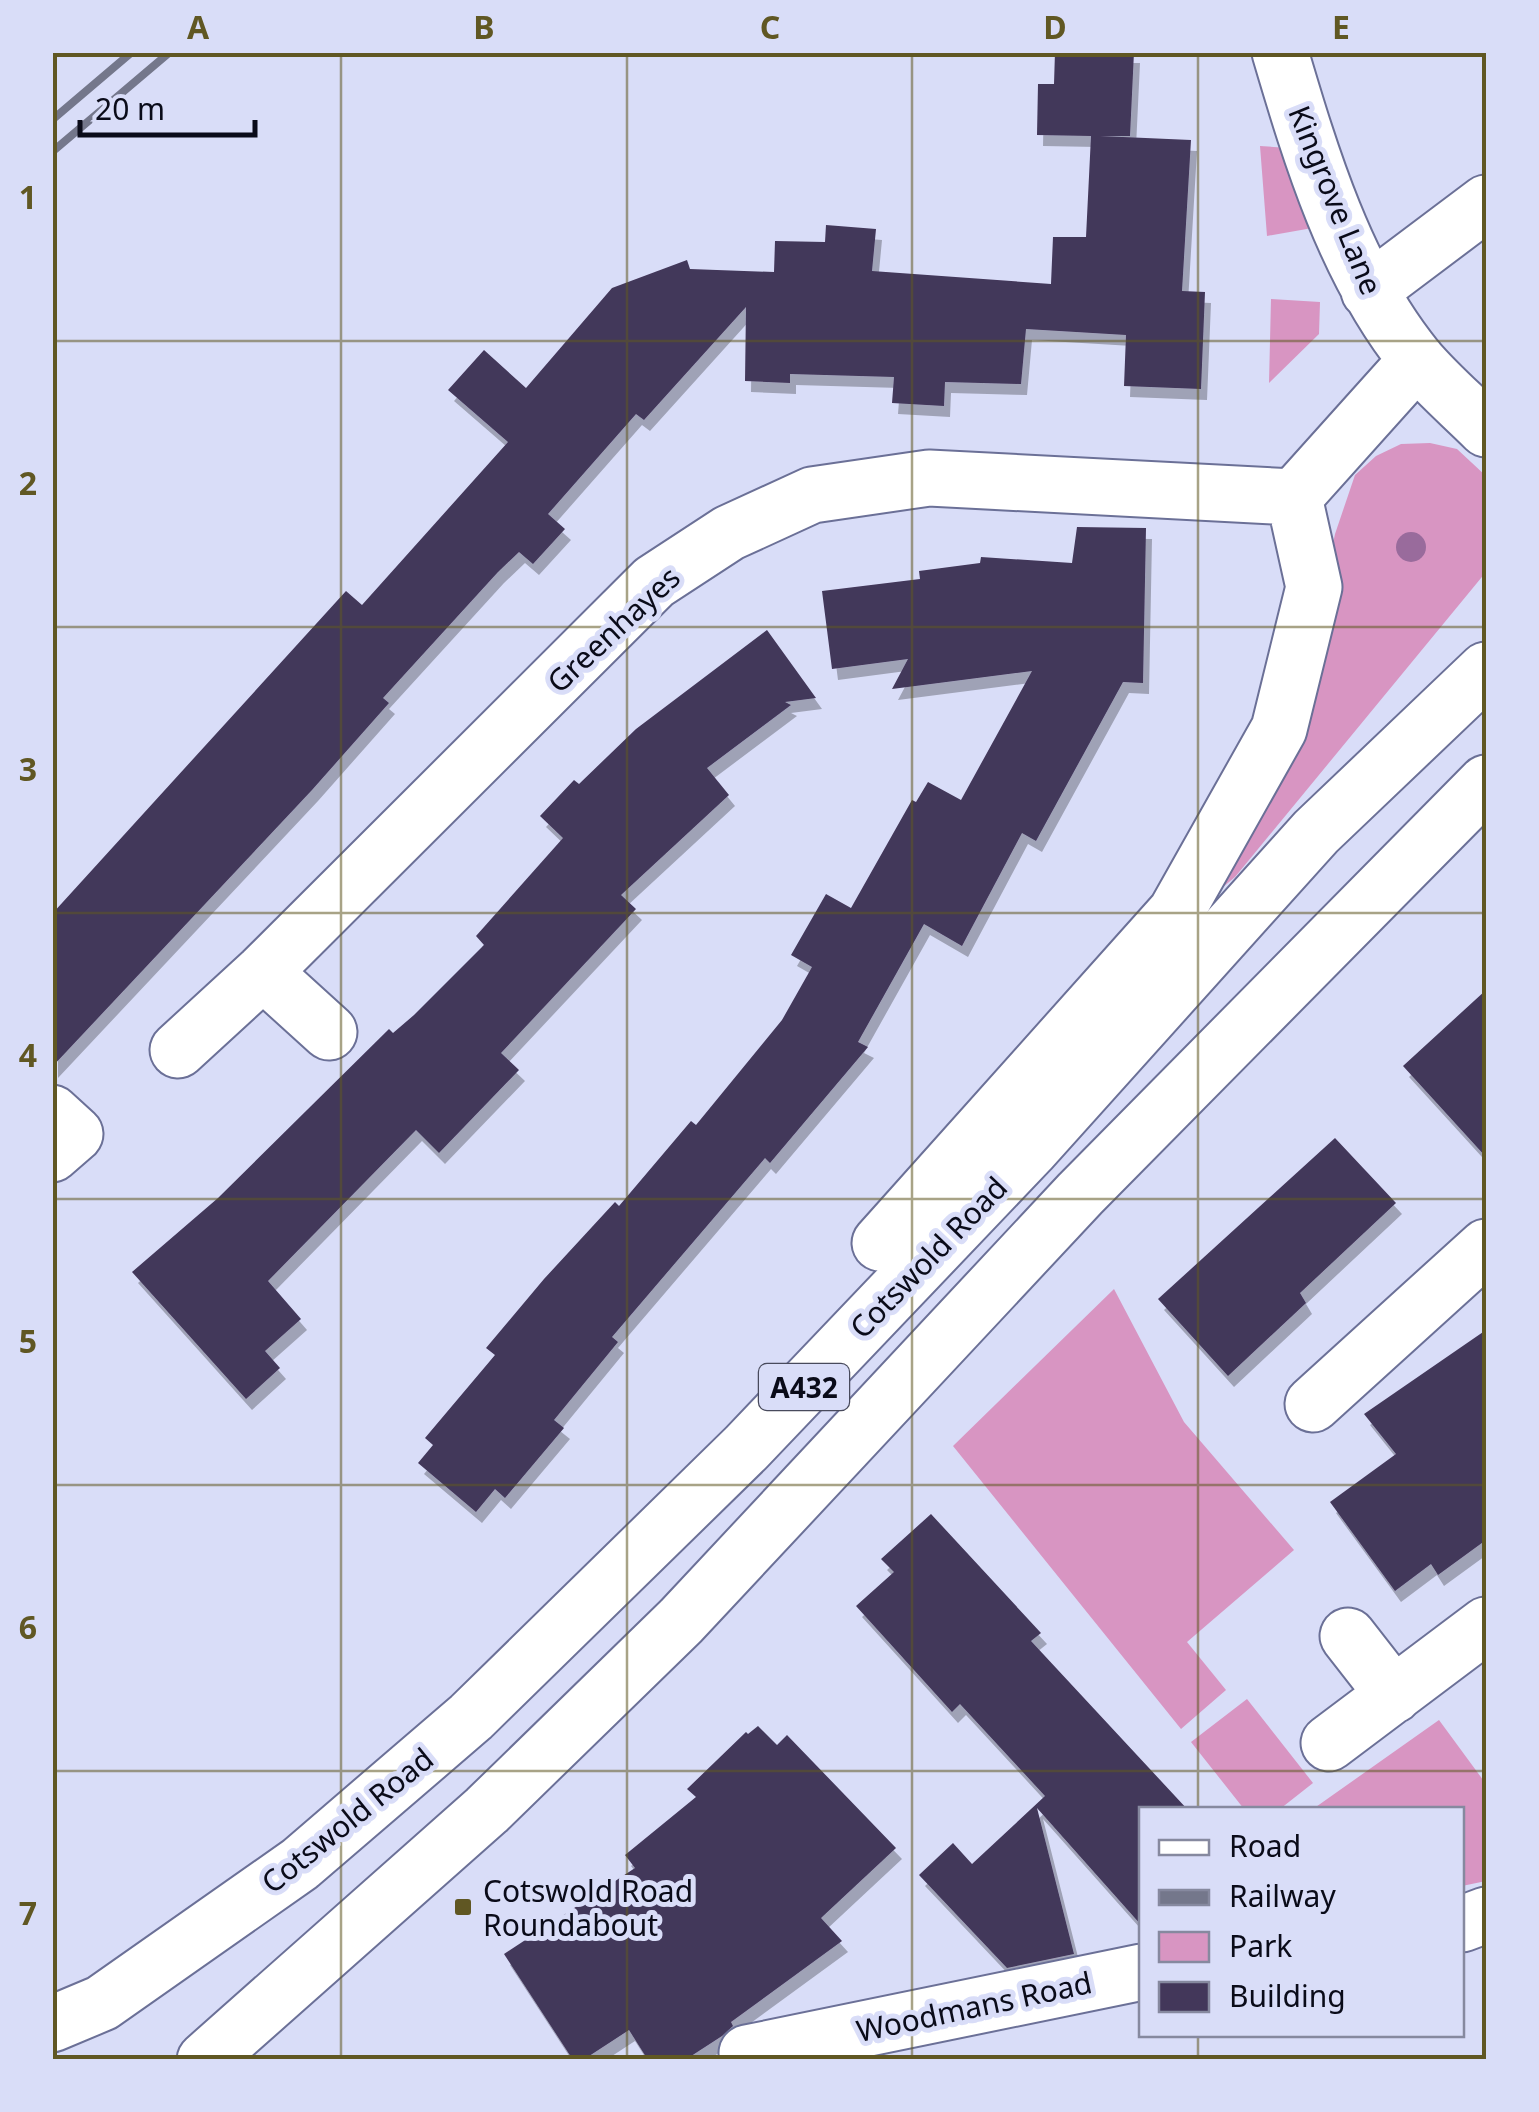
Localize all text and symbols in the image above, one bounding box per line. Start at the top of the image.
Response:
text: A [187,5,210,48]
text: B [473,5,495,48]
text: C [760,5,780,48]
text: D [1043,5,1067,48]
text: E [1332,5,1350,48]
scale bar [80,75,255,137]
text: 20 m [95,88,165,129]
street label: Kingrove Lane [1279,99,1393,301]
text: 1 [19,175,37,218]
text: 2 [19,461,37,504]
street label: Greenhayes [538,557,688,701]
text: 3 [19,747,37,790]
text: 4 [19,1033,37,1076]
street label: Cotswold Road [840,1167,1016,1347]
text: 5 [19,1319,37,1362]
road number: A432 [759,1364,849,1410]
text: 6 [19,1605,37,1648]
street label: Cotswold Road [252,1738,442,1902]
legend [1139,1807,1464,2037]
text: Road [1229,1825,1301,1866]
place label: Cotswold Road Roundabout [483,1870,693,1945]
text: Railway [1229,1875,1336,1916]
text: 7 [19,1891,37,1934]
marker: Cotswold Road Roundabout [452,1896,474,1918]
text: Park [1229,1925,1292,1966]
street label: Woodmans Road [852,1961,1096,2051]
text: Building [1229,1975,1346,2016]

